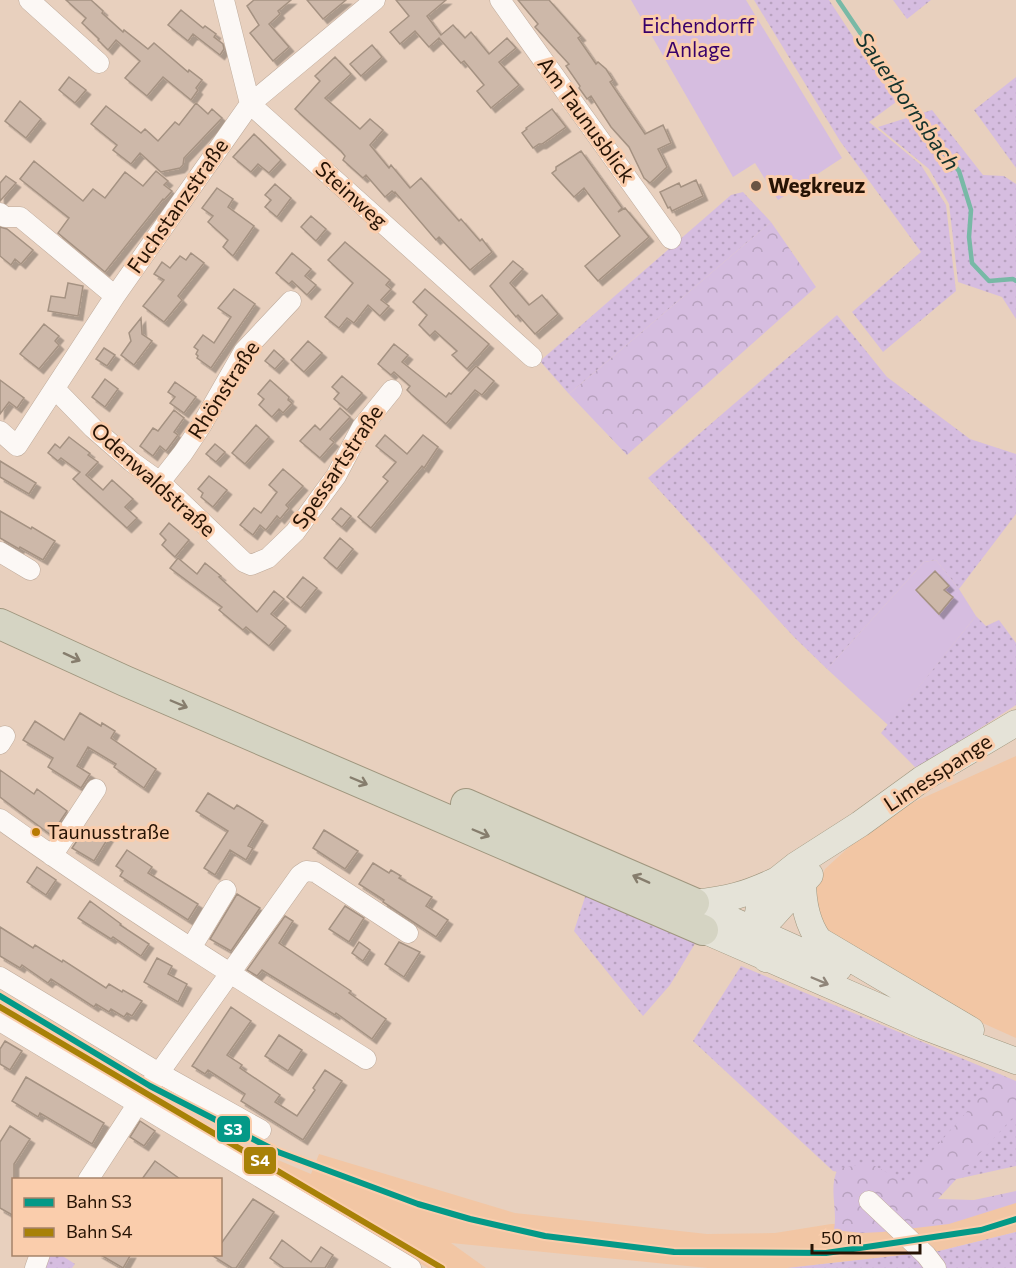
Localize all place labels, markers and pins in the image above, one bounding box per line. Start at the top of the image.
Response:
place label: Wegkreuz [768,172,866,197]
marker: Wegkreuz [749,179,763,193]
place label: Taunusstraße [47,819,170,843]
marker: Taunusstraße [30,826,42,838]

